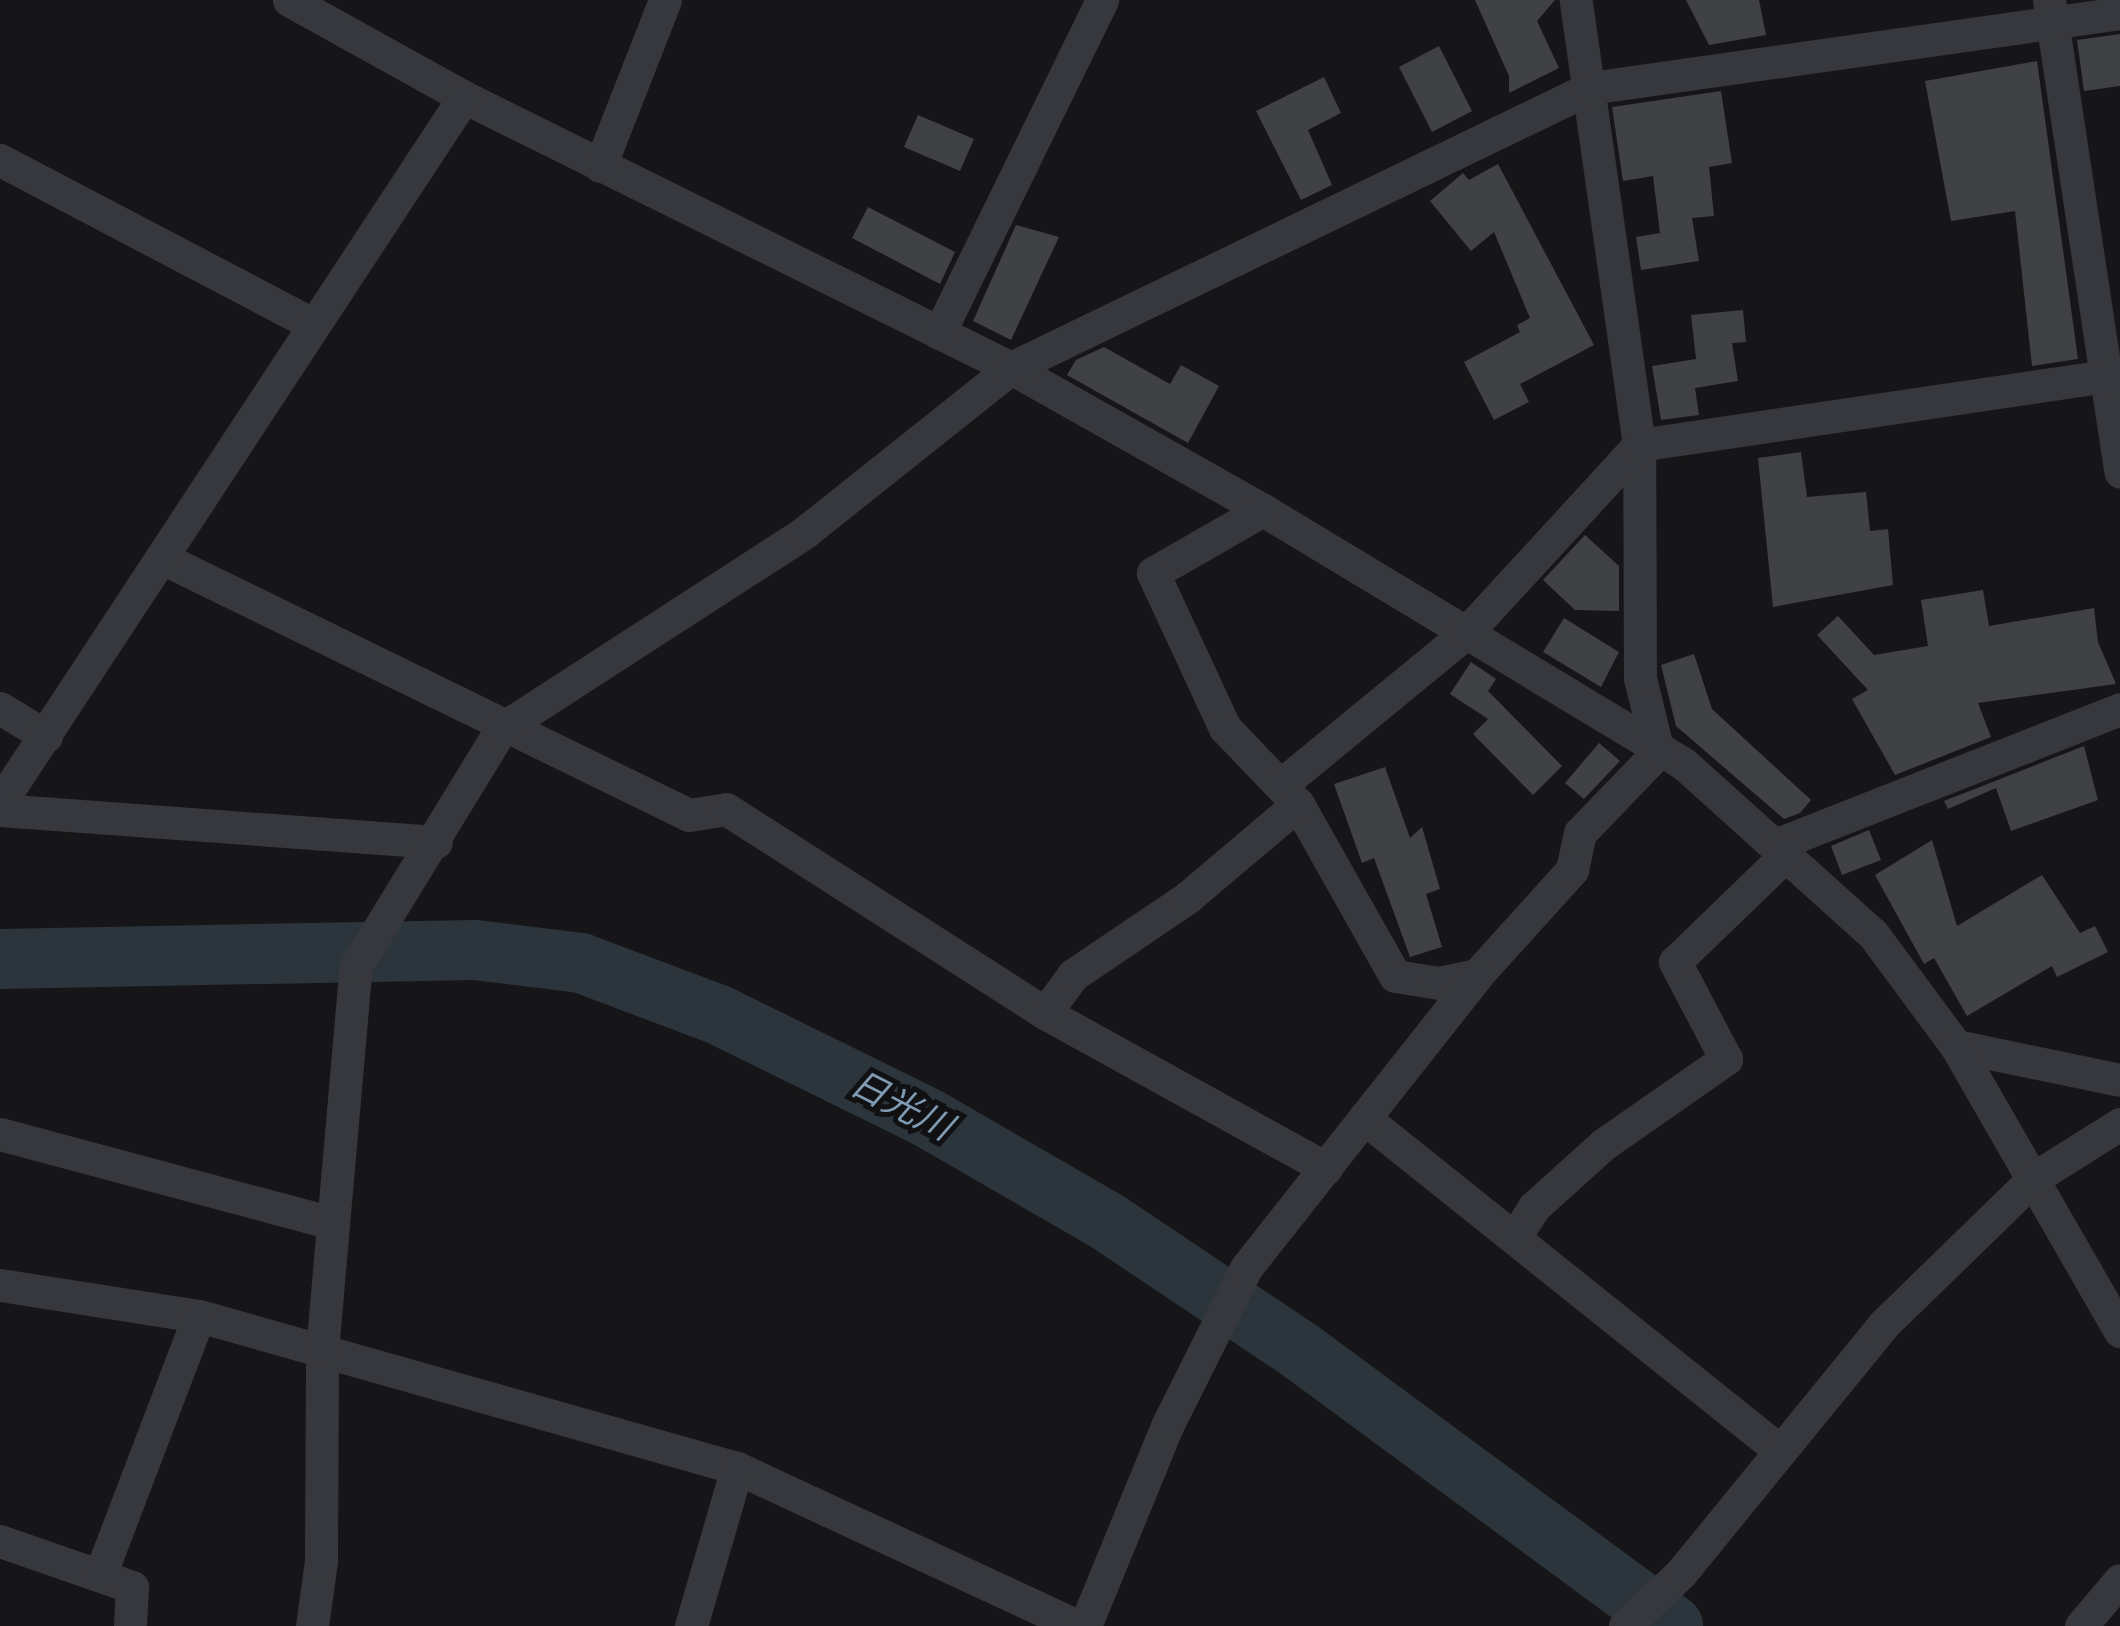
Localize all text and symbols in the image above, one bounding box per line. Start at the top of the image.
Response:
water label: 日光川 [843,1062,959,1150]

